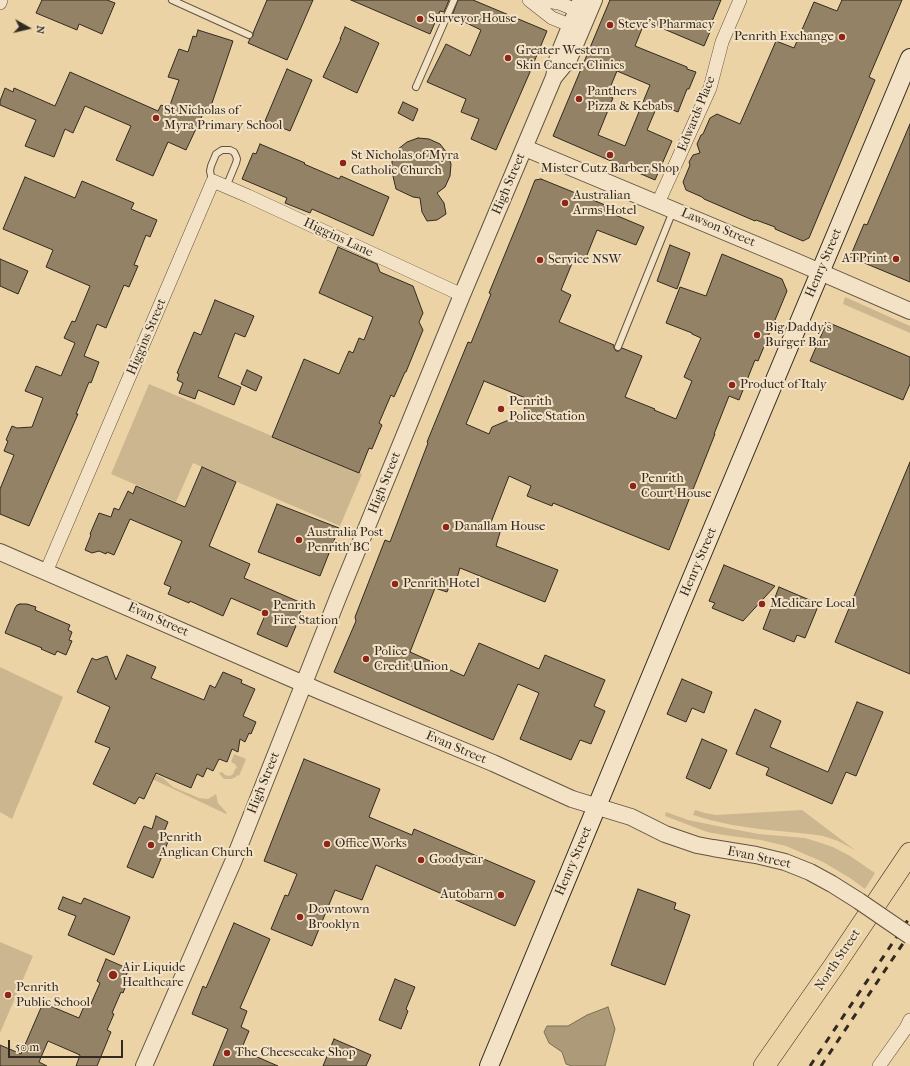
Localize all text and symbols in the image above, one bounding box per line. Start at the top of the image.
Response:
north arrow [8,8,48,48]
place label: Surveyor House [428,11,517,27]
marker: Surveyor House [415,14,425,24]
place label: Steve's Pharmacy [618,17,715,33]
marker: Steve's Pharmacy [605,20,615,30]
text: N [33,25,47,35]
place label: Penrith Exchange [734,29,834,45]
marker: Penrith Exchange [837,32,847,42]
place label: Greater Western Skin Cancer Clinics [516,43,624,74]
marker: Greater Western Skin Cancer Clinics [503,53,513,63]
street label: Edwards Place [675,74,719,154]
place label: Panthers Pizza & Kebabs [587,84,673,115]
marker: Panthers Pizza & Kebabs [574,94,584,104]
place label: St Nicholas of Myra Primary School [164,103,282,134]
marker: St Nicholas of Myra Primary School [151,113,161,123]
place label: St Nicholas of Myra Catholic Church [351,148,459,179]
marker: Mister Cutz Barber Shop [605,150,615,160]
street label: High Street [489,151,529,217]
marker: St Nicholas of Myra Catholic Church [338,158,348,168]
place label: Mister Cutz Barber Shop [541,161,679,177]
place label: Australian Arms Hotel [573,188,637,219]
marker: Australian Arms Hotel [560,198,570,208]
street label: Lawson Street [678,205,758,251]
street label: Higgins Lane [301,215,375,261]
street label: Henry Street [802,226,846,300]
place label: ATPrint [842,251,888,267]
place label: Service NSW [548,252,621,268]
marker: ATPrint [891,254,901,264]
marker: Service NSW [535,255,545,265]
street label: Higgins Street [124,297,170,377]
place label: Big Daddy's Burger Bar [765,320,832,351]
marker: Big Daddy's Burger Bar [752,330,762,340]
place label: Product of Italy [740,377,827,393]
marker: Product of Italy [727,380,737,390]
place label: Penrith Police Station [509,394,585,425]
marker: Penrith Police Station [496,404,506,414]
street label: High Street [366,450,404,516]
place label: Penrith Court House [641,471,712,502]
marker: Penrith Court House [628,481,638,491]
place label: Danallam House [454,519,545,535]
marker: Danallam House [441,522,451,532]
place label: Australia Post Penrith BC [307,525,383,556]
street label: Henry Street [677,525,721,599]
marker: Australia Post Penrith BC [294,535,304,545]
place label: Penrith Hotel [403,576,480,592]
marker: Penrith Hotel [390,579,400,589]
place label: Medicare Local [770,596,855,612]
place label: Penrith Fire Station [273,598,338,629]
marker: Medicare Local [757,599,767,609]
street label: Evan Street [125,600,191,640]
marker: Penrith Fire Station [260,608,270,618]
place label: Police Credit Union [374,644,448,675]
marker: Police Credit Union [361,654,371,664]
street label: Evan Street [423,728,489,768]
street label: High Street [245,750,283,816]
street label: Henry Street [552,824,596,898]
place label: Penrith Anglican Church [159,830,253,861]
place label: Office Works [335,836,407,852]
marker: Office Works [322,839,332,849]
marker: Penrith Anglican Church [146,840,156,850]
street label: Evan Street [726,844,792,872]
place label: Goodyear [429,852,483,868]
marker: Goodyear [416,855,426,865]
place label: Autobarn [440,887,493,903]
marker: Autobarn [496,890,506,900]
place label: Downtown Brooklyn [308,902,370,933]
marker: Downtown Brooklyn [295,912,305,922]
street label: North Street [812,926,864,994]
place label: Air Liquide Healthcare [122,960,186,991]
marker: Air Liquide Healthcare [107,969,119,981]
place label: Penrith Public School [16,980,90,1011]
marker: Penrith Public School [3,990,13,1000]
scale bar [10,1032,125,1058]
text: 50 m [15,1040,39,1054]
place label: The Cheesecake Shop [235,1045,356,1061]
marker: The Cheesecake Shop [222,1048,232,1058]

